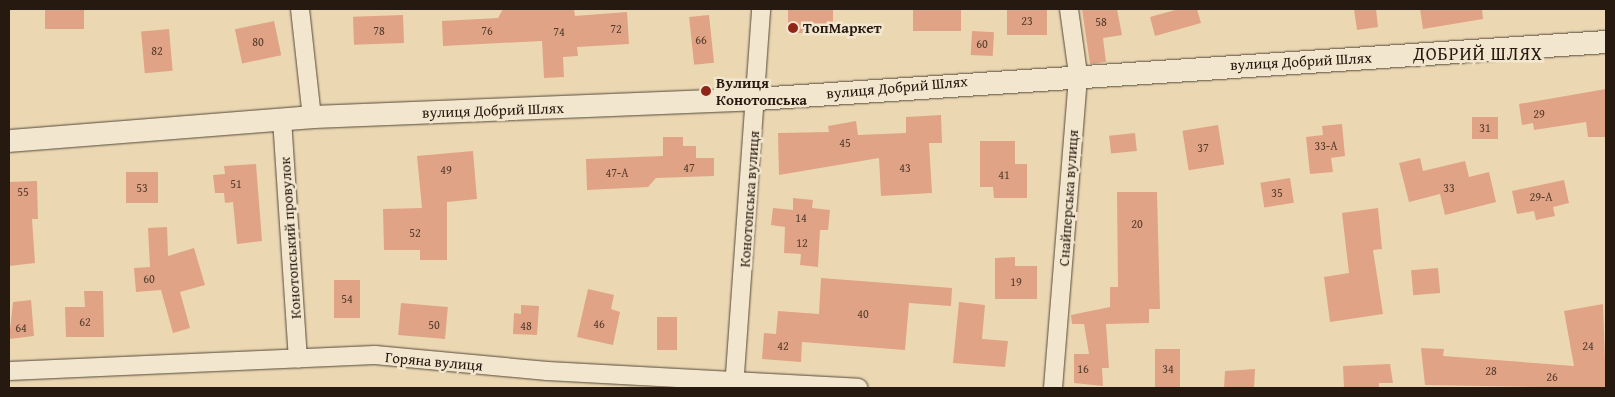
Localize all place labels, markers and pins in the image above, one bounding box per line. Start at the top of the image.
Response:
place label: ТопМаркет [803,19,882,37]
marker: ТопМаркет [787,22,799,34]
place label: Вулиця Конотопська [716,73,807,108]
marker: Вулиця Конотопська [700,85,712,97]

